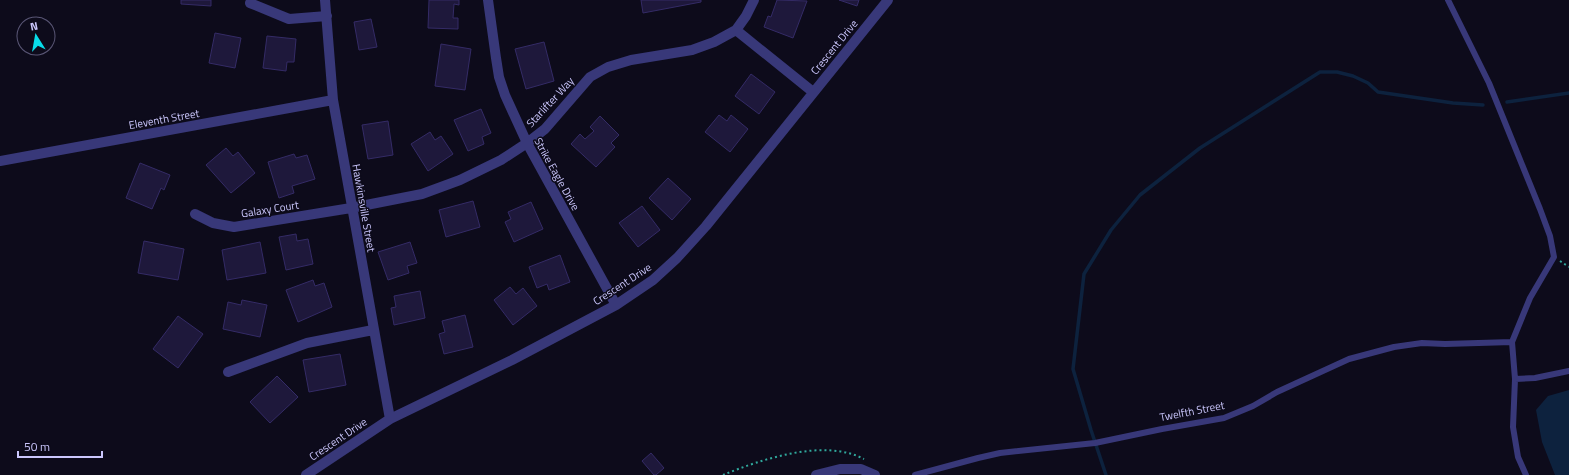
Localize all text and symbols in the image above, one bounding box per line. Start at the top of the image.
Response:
north arrow [16,16,56,56]
street label: Crescent Drive [807,16,862,78]
text: N [29,18,39,35]
street label: Starlifter Way [522,73,578,131]
street label: Eleventh Street [128,105,201,133]
street label: Strike Eagle Drive [530,135,584,214]
street label: Hawkinsville Street [348,163,380,253]
street label: Galaxy Court [240,197,300,221]
street label: Crescent Drive [590,259,655,309]
street label: Twelfth Street [1158,397,1226,425]
street label: Crescent Drive [306,413,371,464]
scale bar [18,433,102,459]
text: 50 m [24,437,50,456]

